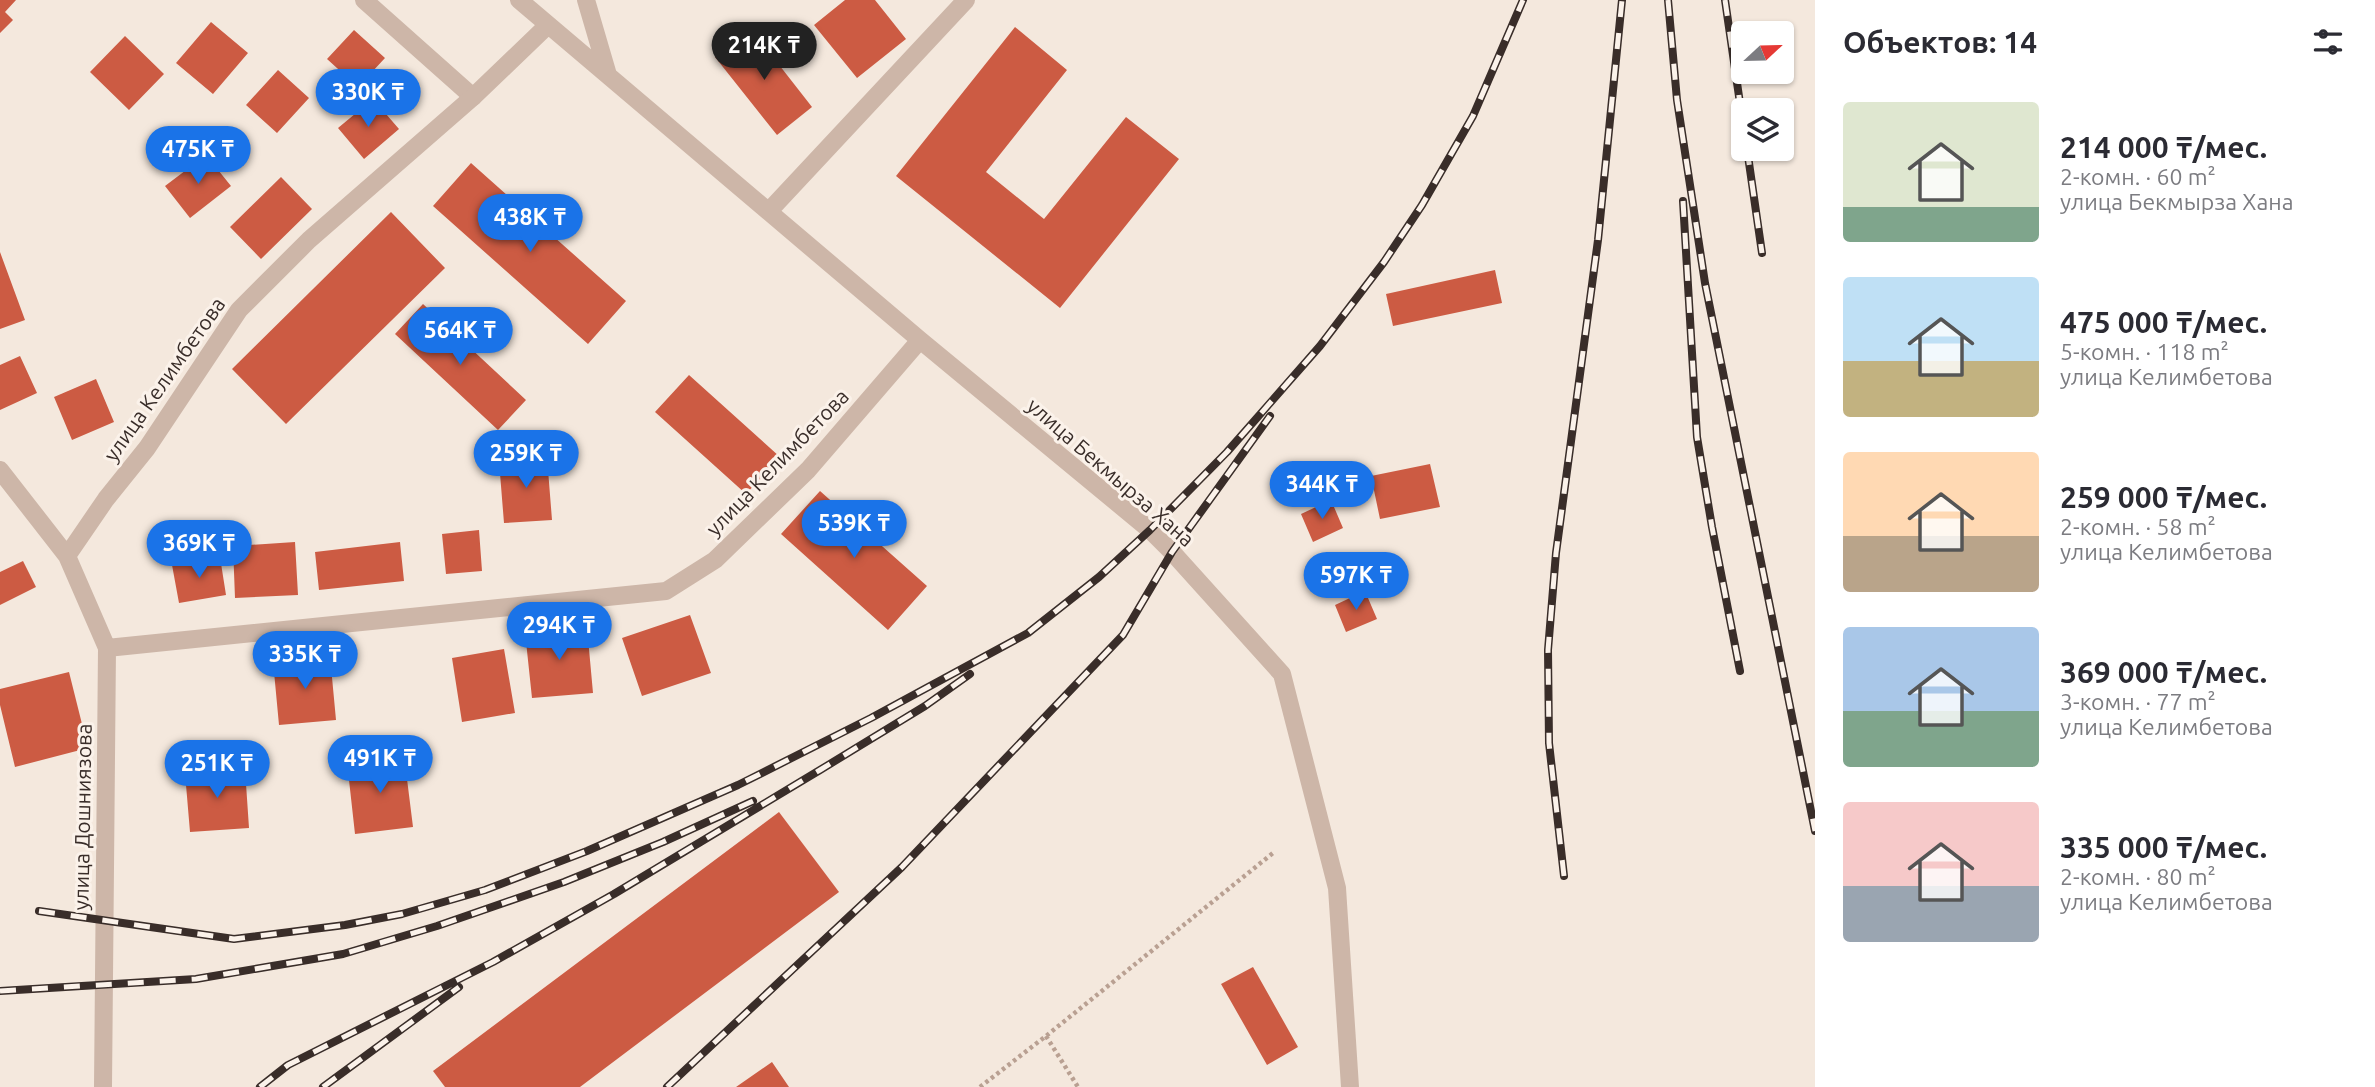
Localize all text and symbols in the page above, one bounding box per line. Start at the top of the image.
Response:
north arrow [1731,21,1794,84]
map controls [1731,21,1794,161]
pin: 214K ₸ [707,22,821,82]
icon: filters [2309,23,2347,61]
text: Объектов: 14 [1843,25,2037,59]
text: 214K ₸ [728,32,800,57]
pin: 330K ₸ [311,69,425,129]
text: 330K ₸ [332,79,404,104]
button: layers [1731,98,1794,161]
pin: 475K ₸ [141,127,255,186]
icon: home [1899,130,1983,214]
text: 214 000 ₸/мес. [2060,130,2267,164]
text: 475K ₸ [162,136,234,161]
text: 2-комн. · 60 m² [2060,164,2216,189]
text: улица Бекмырза Хана [2060,189,2294,214]
pin: 438K ₸ [473,194,587,254]
text: 438K ₸ [494,204,566,229]
street label: улица Келимбетова [98,293,230,465]
icon: home [1899,305,1983,389]
text: 475 000 ₸/мес. [2060,305,2267,339]
pin: 564K ₸ [403,308,517,367]
text: 564K ₸ [424,317,496,342]
text: 5-комн. · 118 m² [2060,339,2229,364]
text: улица Келимбетова [2060,364,2273,389]
street label: улица Келимбетова [701,384,853,540]
street label: улица Бекмырза Хана [1023,393,1199,551]
pin: 259K ₸ [469,430,583,490]
text: 259K ₸ [490,440,562,465]
pin: 344K ₸ [1265,462,1379,521]
text: 344K ₸ [1286,471,1358,496]
icon: home [1899,480,1983,564]
text: 259 000 ₸/мес. [2060,480,2267,514]
pin: 539K ₸ [797,500,911,560]
text: 539K ₸ [818,510,890,535]
text: 2-комн. · 58 m² [2060,514,2216,539]
pin: 369K ₸ [142,520,256,580]
text: 369K ₸ [163,530,235,555]
text: улица Келимбетова [2060,539,2273,564]
pin: 597K ₸ [1299,552,1413,612]
text: 597K ₸ [1320,562,1392,587]
pin: 294K ₸ [502,602,616,662]
text: 294K ₸ [523,612,595,637]
pin: 335K ₸ [248,632,362,691]
text: 335K ₸ [269,641,341,666]
icon: home [1899,655,1983,739]
text: 369 000 ₸/мес. [2060,655,2267,689]
text: 3-комн. · 77 m² [2060,689,2216,714]
text: улица Келимбетова [2060,714,2273,739]
street label: улица Дошниязова [68,723,96,911]
pin: 491K ₸ [323,736,437,795]
pin: 251K ₸ [160,740,274,800]
text: 491K ₸ [344,745,416,770]
text: 251K ₸ [181,750,253,775]
icon: home [1899,830,1983,914]
text: 335 000 ₸/мес. [2060,830,2267,864]
text: 2-комн. · 80 m² [2060,864,2216,889]
text: улица Келимбетова [2060,889,2273,914]

